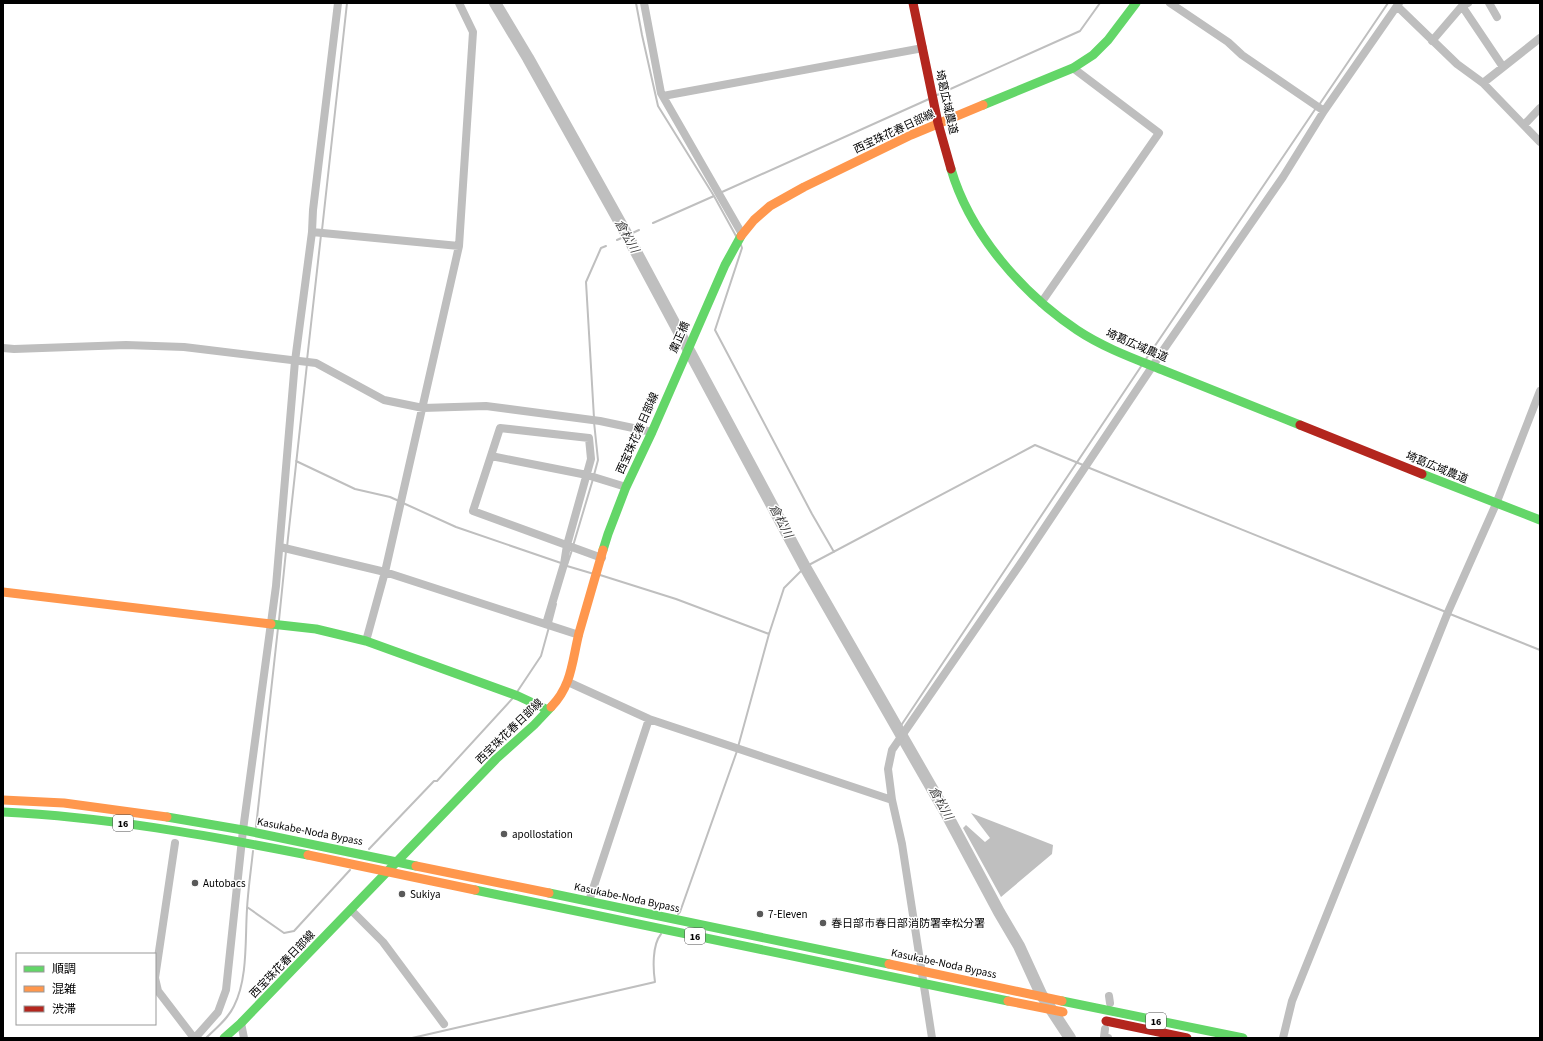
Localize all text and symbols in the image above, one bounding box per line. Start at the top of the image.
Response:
street label: 埼葛広域農道 [932,68,961,136]
street label: 西宝珠花春日部線 [851,106,937,157]
water label: 倉松川 [610,216,644,258]
street label: 粛正橋 [666,319,693,355]
street label: 埼葛広域農道 [1103,326,1170,365]
street label: 西宝珠花春日部線 [613,390,662,476]
street label: 埼葛広域農道 [1403,448,1470,487]
water label: 倉松川 [765,501,797,543]
street label: 西宝珠花春日部線 [472,695,546,767]
water label: 倉松川 [924,783,958,825]
street label: Kasukabe-Noda Bypass [256,814,365,849]
road number: 16 [113,815,133,831]
place label: apollostation [512,827,573,842]
marker: apollostation [499,829,509,839]
place label: Autobacs [203,876,246,891]
marker: Autobacs [190,878,200,888]
street label: Kasukabe-Noda Bypass [573,879,681,916]
place label: Sukiya [410,887,440,902]
marker: Sukiya [397,889,407,899]
place label: 7-Eleven [768,907,808,922]
marker: 7-Eleven [755,909,765,919]
place label: 春日部市春日部消防署幸松分署 [831,916,985,931]
marker: 春日部市春日部消防署幸松分署 [818,918,828,928]
street label: 西宝珠花春日部線 [246,927,318,1001]
road number: 16 [685,928,705,944]
street label: Kasukabe-Noda Bypass [890,945,998,982]
legend [16,953,156,1025]
text: 順調 [52,961,76,978]
text: 混雑 [52,981,76,998]
text: 渋滞 [52,1001,76,1018]
road number: 16 [1146,1013,1166,1029]

